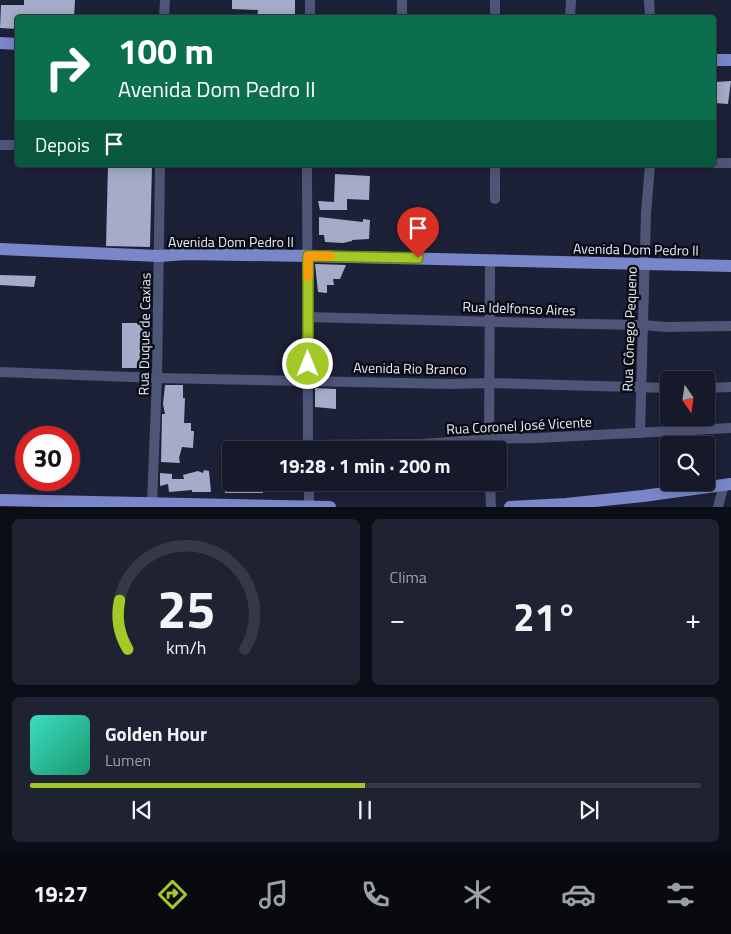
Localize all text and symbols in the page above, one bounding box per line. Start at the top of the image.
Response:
text: 100 m [118,24,214,78]
icon: right [35,35,100,100]
text: Avenida Dom Pedro II [118,72,316,106]
text: Depois [35,130,90,159]
icon: arrive [100,130,128,158]
pin [397,207,439,258]
icon: arrive [404,214,432,242]
street label: Avenida Dom Pedro II [168,231,294,252]
street label: Avenida Dom Pedro II [573,237,699,261]
street label: Rua Cônego Pequeno [616,266,642,392]
street label: Rua Duque de Caxias [132,273,156,395]
street label: Rua Idelfonso Aires [462,296,576,320]
position arrow [281,337,333,389]
street label: Avenida Rio Branco [353,357,467,379]
north arrow [660,371,715,426]
map controls [660,371,715,491]
street label: Rua Coronel José Vicente [446,411,592,439]
speed limit sign: 30 [15,426,80,491]
button: search [660,436,715,491]
text: 19:28 · 1 min · 200 m [278,451,451,480]
text: Clima [390,565,427,589]
text: 25 [157,569,215,648]
text: 21° [513,588,577,646]
text: − [390,597,405,640]
text: + [685,597,701,640]
text: km/h [166,634,206,661]
text: Golden Hour [105,719,207,748]
text: Lumen [105,748,151,772]
icon: previous [128,796,156,824]
icon: pause [351,796,379,824]
icon: next [575,796,603,824]
text: 19:27 [33,877,88,911]
icon: directions [155,877,190,912]
icon: music [256,877,291,912]
icon: phone [358,877,393,912]
icon: climate [460,877,495,912]
icon: car [561,877,596,912]
icon: filters [663,877,698,912]

